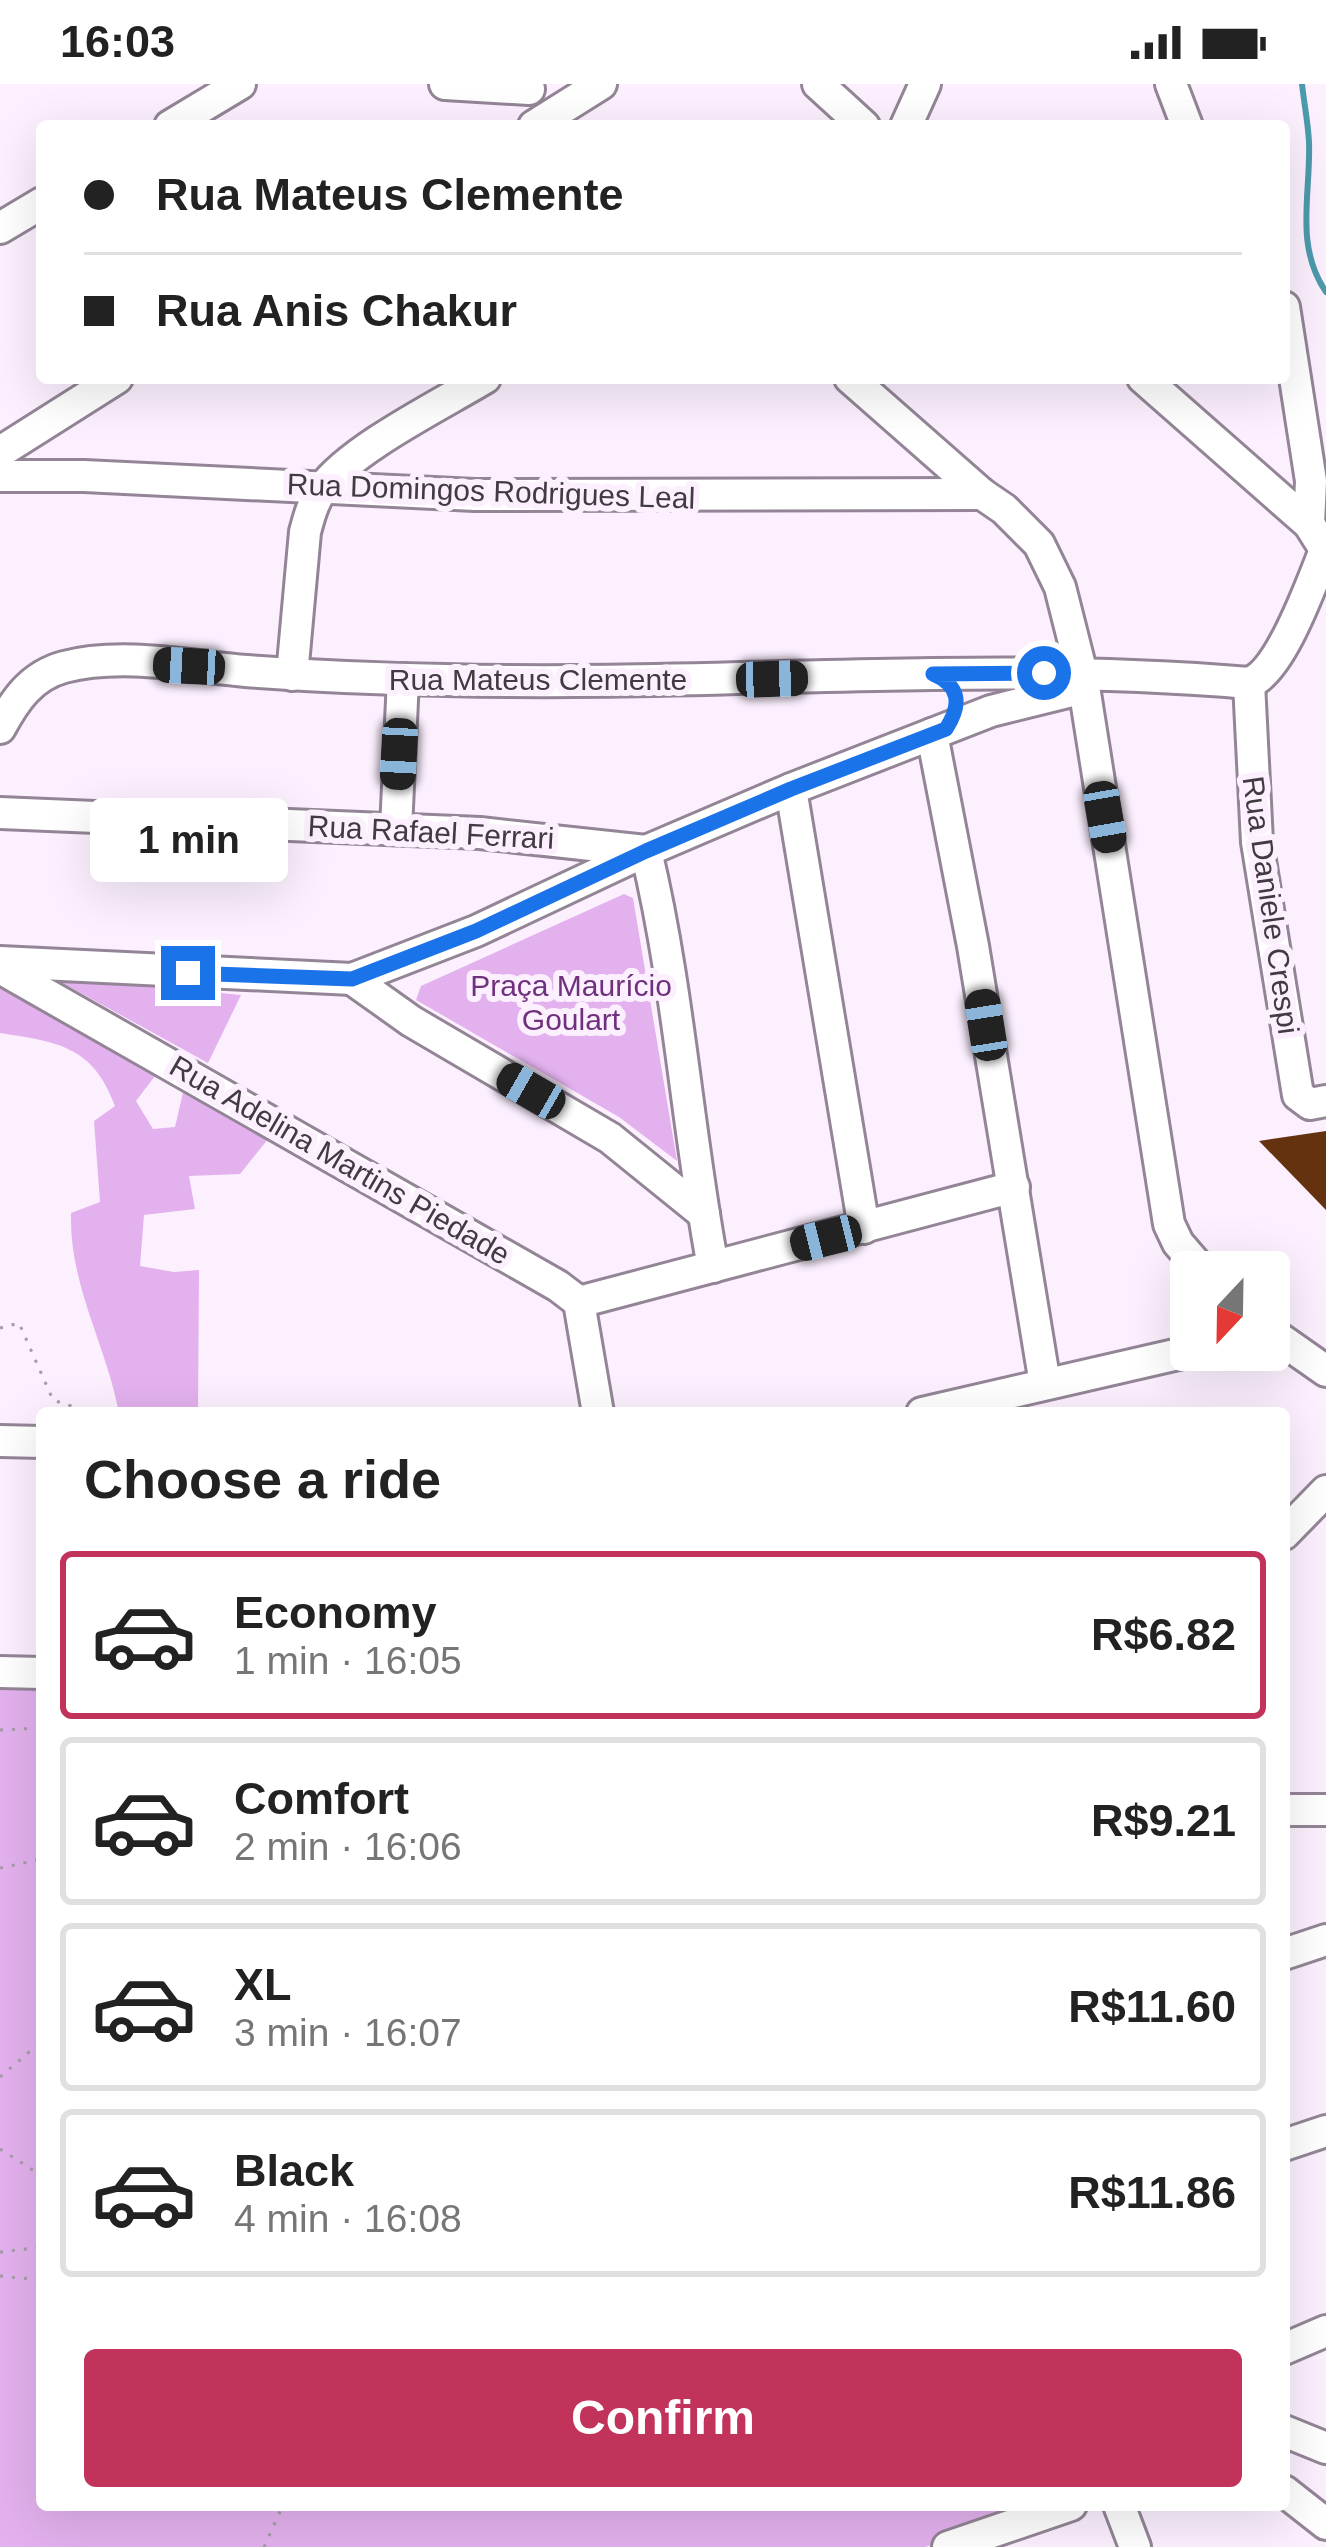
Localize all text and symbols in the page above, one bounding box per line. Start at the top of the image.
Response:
text: 16:03 [60,16,175,67]
text: Rua Mateus Clemente [156,169,624,220]
text: Rua Anis Chakur [156,285,517,336]
street label: Rua Domingos Rodrigues Leal [286,467,696,515]
car [152,646,226,686]
route start [1017,646,1071,700]
car [735,660,809,698]
street label: Rua Mateus Clemente [389,663,687,696]
car [379,717,419,791]
street label: Rua Daniele Crespi [1237,774,1305,1036]
car [1081,778,1129,856]
callout: 1 min [89,799,287,883]
street label: Rua Rafael Ferrari [307,809,555,855]
text: 1 min [138,818,240,861]
route end [161,946,215,1000]
park label: Praça Maurício Goulart [470,969,672,1036]
car [963,987,1009,1063]
street label: Rua Adelina Martins Piedade [164,1049,516,1271]
car [491,1057,571,1125]
car [787,1212,865,1264]
north arrow [1170,1251,1290,1371]
map controls [1170,1251,1290,1371]
text: Choose a ride [84,1449,441,1509]
icon: car [90,1581,198,1689]
text: Economy [234,1587,437,1638]
text: R$6.82 [1091,1609,1236,1660]
text: 1 min · 16:05 [234,1639,462,1682]
icon: car [90,1767,198,1875]
text: Comfort [234,1773,409,1824]
text: R$9.21 [1091,1795,1236,1846]
text: 2 min · 16:06 [234,1825,462,1868]
icon: car [90,1953,198,2061]
text: XL [234,1959,292,2010]
text: R$11.60 [1068,1981,1236,2032]
text: 3 min · 16:07 [234,2011,462,2054]
icon: car [90,2139,198,2247]
text: Black [234,2145,354,2196]
text: R$11.86 [1068,2167,1236,2218]
text: 4 min · 16:08 [234,2197,462,2240]
button: Confirm [84,2349,1242,2487]

